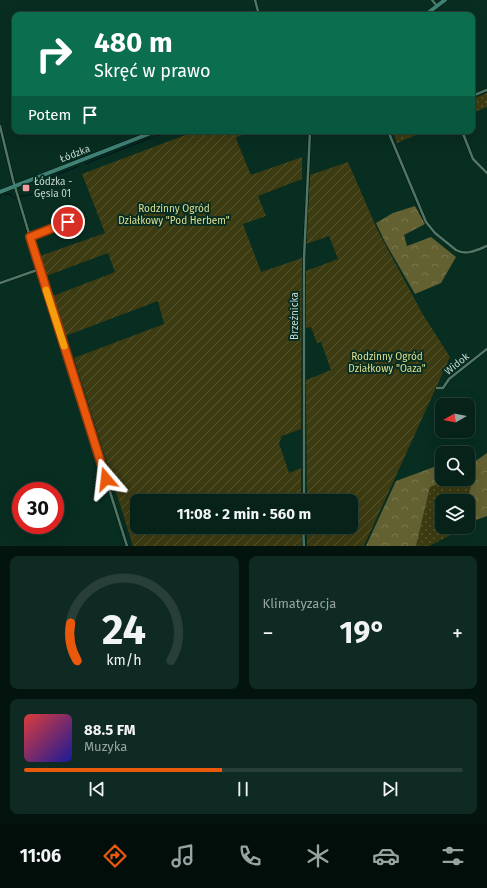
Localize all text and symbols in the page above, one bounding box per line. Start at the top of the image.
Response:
text: 480 m [94,26,173,59]
icon: right [28,28,80,80]
text: Skręć w prawo [94,60,210,82]
icon: arrive [79,104,101,126]
text: Potem [28,106,71,124]
street label: Łódzka [58,143,92,165]
place label: Łódzka - Gęsia 01 [34,176,72,200]
marker: Łódzka - Gęsia 01 [21,183,31,193]
park label: Rodzinny Ogród Działkowy "Pod Herbem" [118,203,230,227]
pin [51,205,85,239]
icon: arrive [57,211,79,233]
street label: Brzeźnicka [289,292,301,340]
street label: Widok [442,350,472,377]
park label: Rodzinny Ogród Działkowy "Oaza" [348,351,426,375]
north arrow [435,398,475,438]
map controls [435,398,475,534]
button: search [435,446,475,486]
position arrow [85,458,127,500]
speed limit sign: 30 [12,482,64,534]
button: layers [435,494,475,534]
text: 11:08 · 2 min · 560 m [177,505,311,523]
text: Klimatyzacja [263,596,336,611]
text: 24 [102,604,146,654]
text: 19° [340,615,386,651]
text: − [263,620,274,647]
text: + [452,620,463,647]
text: km/h [107,651,142,668]
text: 88.5 FM [84,721,135,739]
text: Muzyka [84,739,127,754]
icon: previous [86,778,108,800]
icon: pause [232,778,254,800]
icon: next [379,778,401,800]
icon: directions [101,842,129,870]
icon: music [169,842,197,870]
icon: phone [236,842,264,870]
icon: climate [304,842,332,870]
icon: car [372,842,400,870]
icon: filters [439,842,467,870]
text: 11:06 [20,845,61,867]

